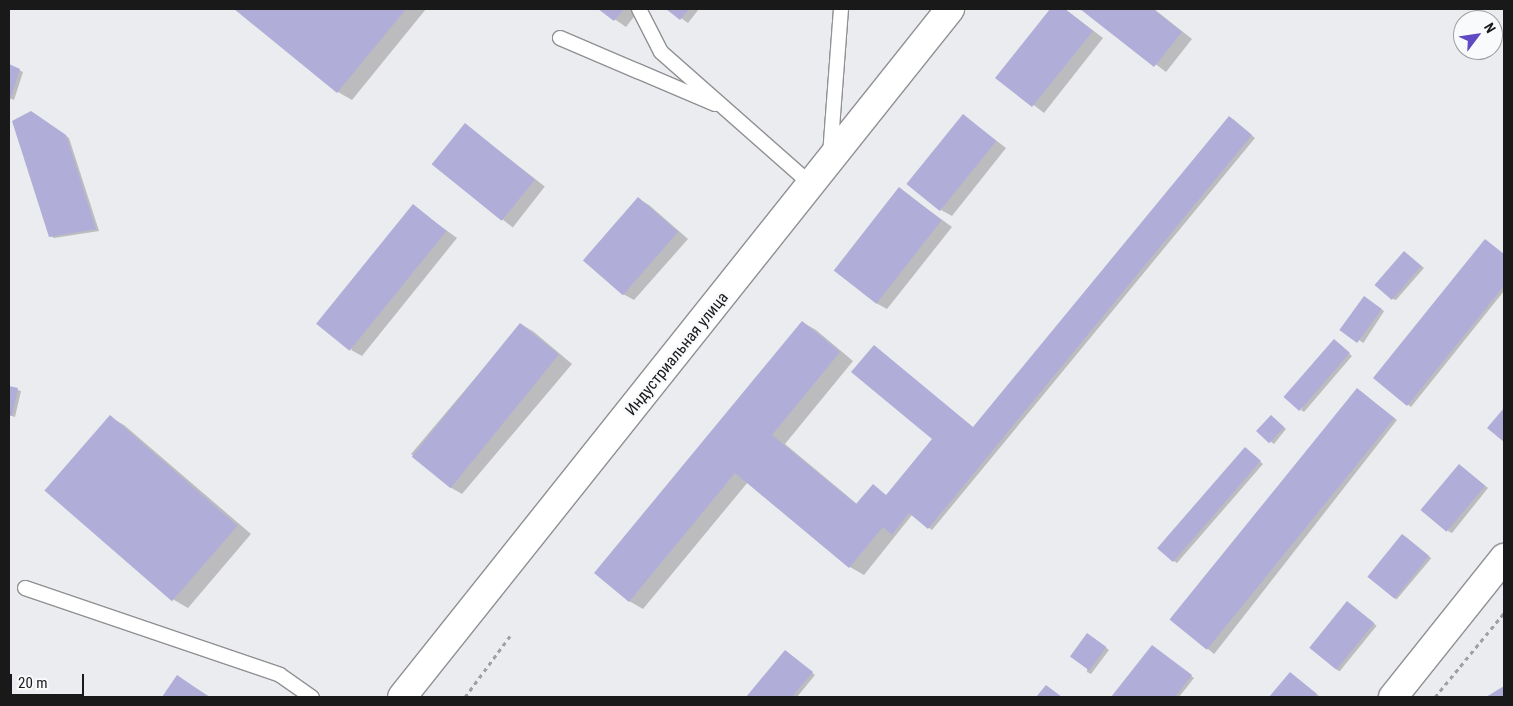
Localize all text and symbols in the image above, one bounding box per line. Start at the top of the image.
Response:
north arrow [1453,10,1503,60]
text: N [1481,20,1499,36]
street label: Индустриальная улица [621,289,733,419]
scale bar [12,664,86,696]
text: 20 m [18,674,48,692]

